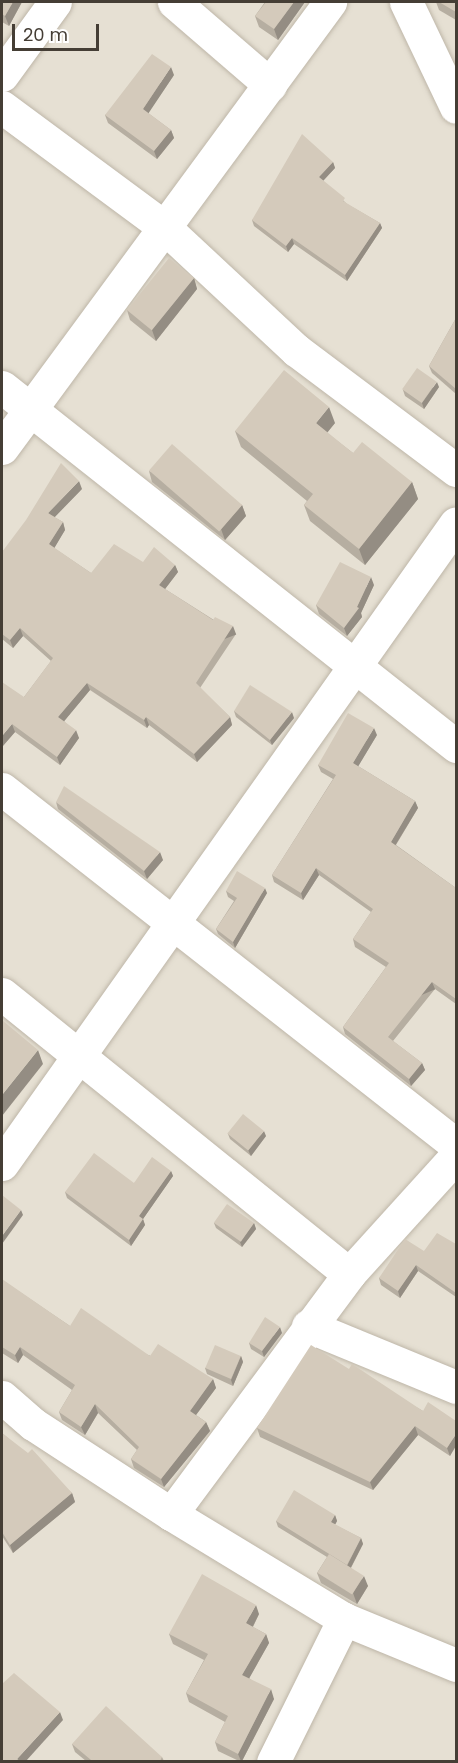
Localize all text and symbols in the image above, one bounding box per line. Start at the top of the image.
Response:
scale bar [15,12,102,50]
text: 20 m [23,22,68,47]

